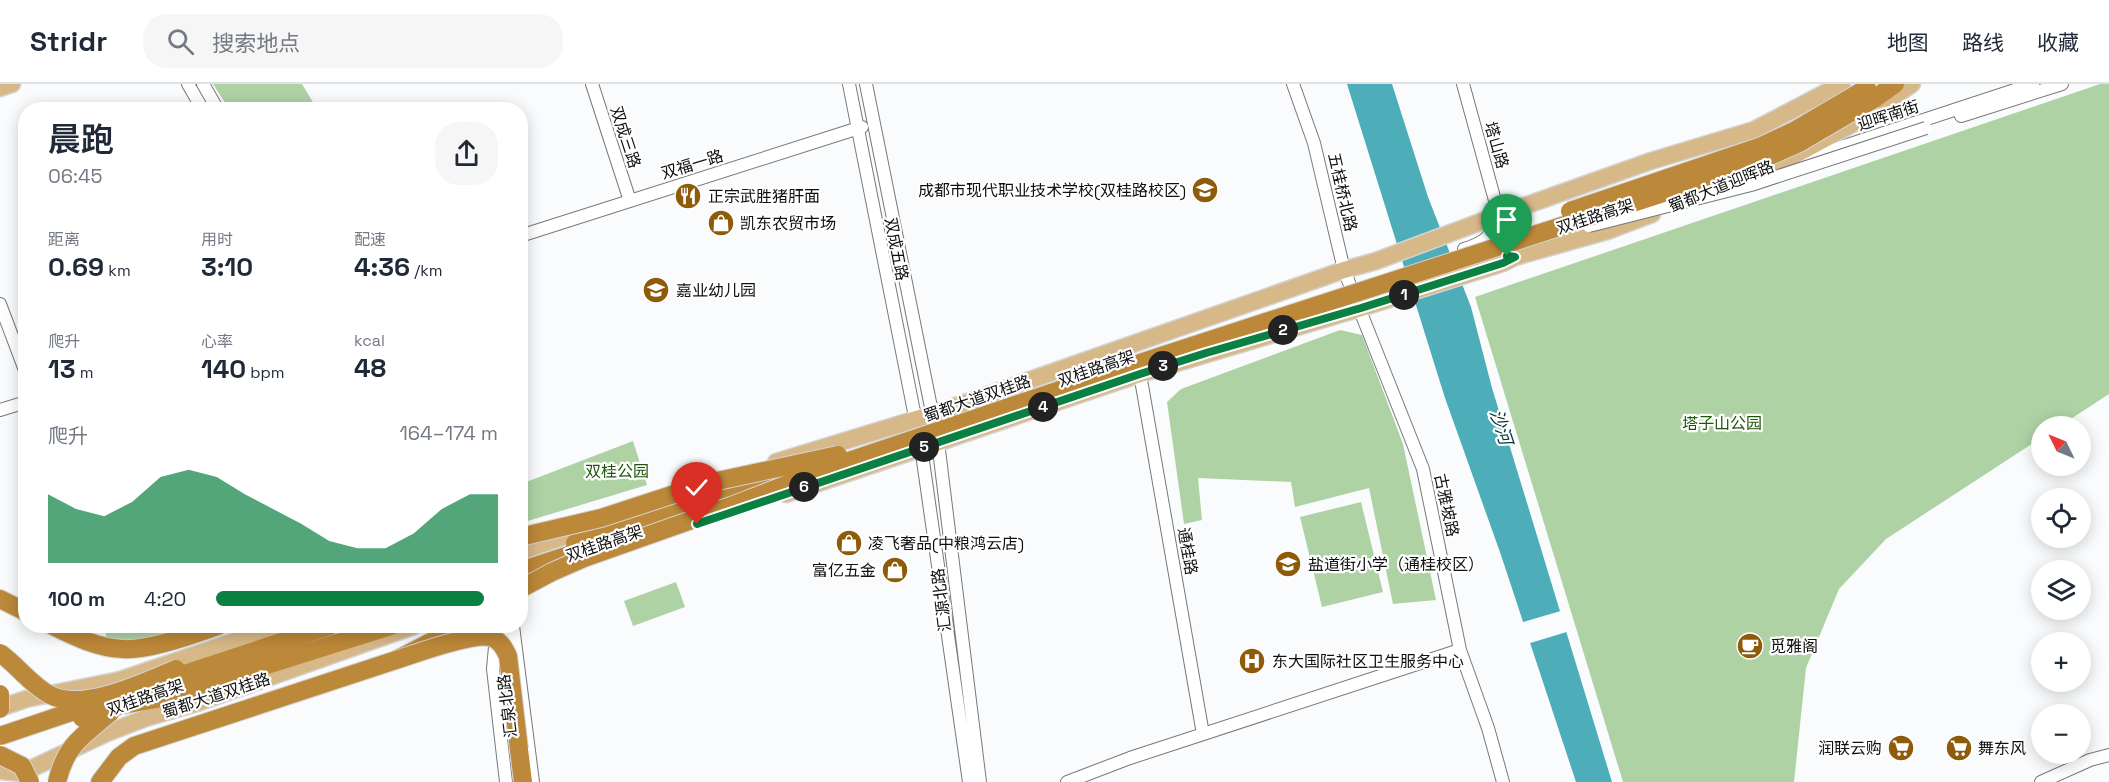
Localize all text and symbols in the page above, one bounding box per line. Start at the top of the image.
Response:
search box [143,14,563,68]
text: Stridr [30,23,107,59]
icon: search [164,25,197,58]
text: 搜索地点 [212,29,300,57]
text: 地图 [1887,29,1929,56]
text: 路线 [1962,29,2004,56]
text: 收藏 [2037,29,2079,56]
street label: 迎晖南街 [1854,96,1922,135]
street label: 双成三路 [606,103,645,171]
text: 晨跑 [48,119,114,161]
street label: 塔山路 [1480,119,1513,171]
button: share [435,122,498,185]
street label: 双福一路 [658,145,726,184]
street label: 五桂桥北路 [1323,151,1362,233]
street label: 蜀都大道迎晖路 [1665,156,1777,217]
text: 06:45 [48,163,103,189]
school or university icon: 成都市现代职业技术学校(双桂路校区) [1190,175,1220,205]
place label: 成都市现代职业技术学校(双桂路校区) [918,180,1186,201]
restaurant icon: 正宗武胜猪肝面 [673,181,703,211]
place label: 正宗武胜猪肝面 [708,186,820,207]
pin [1481,194,1532,256]
street label: 双桂路高架 [1554,194,1636,239]
icon: arrive [1490,203,1523,236]
shop icon: 凯东农贸市场 [706,208,736,238]
place label: 凯东农贸市场 [740,213,836,234]
street label: 双成五路 [880,216,913,283]
text: 距离 [48,229,80,250]
text: 用时 [201,229,233,250]
text: 配速 [354,229,386,250]
text: 0.69 [48,250,104,284]
text: 3:10 [201,250,253,284]
text: 4:36 [354,250,410,284]
text: km [104,260,131,281]
text: /km [410,260,443,281]
school or university icon: 嘉业幼儿园 [641,275,671,305]
place label: 嘉业幼儿园 [676,280,756,301]
pin: 1 [1389,280,1419,310]
text: 1 [1400,284,1408,305]
pin: 2 [1268,315,1298,345]
text: 2 [1278,319,1288,340]
text: kcal [354,330,385,351]
text: 爬升 [48,331,80,352]
text: 心率 [201,331,233,352]
street label: 双桂路高架 [1055,346,1137,391]
text: 48 [354,351,386,385]
pin: 3 [1148,351,1178,381]
text: 13 [48,352,76,386]
text: 140 [201,352,246,386]
text: 3 [1158,355,1168,376]
text: m [76,362,93,383]
text: bpm [246,362,285,383]
street label: 蜀都大道双桂路 [921,370,1034,427]
pin: 4 [1028,392,1058,422]
text: 4 [1038,396,1048,417]
water label: 沙河 [1485,406,1519,450]
park label: 塔子山公园 [1682,413,1762,434]
north arrow [2031,416,2091,476]
map controls [2031,416,2091,764]
text: 164–174 m [399,420,498,446]
text: 爬升 [48,423,88,449]
pin: 5 [909,432,939,462]
text: 5 [919,436,929,457]
park label: 双桂公园 [585,461,649,482]
pin [671,462,722,524]
icon: check [680,471,713,504]
pin: 6 [789,472,819,502]
street label: 古雅坡路 [1430,472,1463,539]
text: 6 [799,476,809,497]
button: locate [2031,488,2091,548]
street label: 双桂路高架 [563,521,645,566]
street label: 通桂路 [1173,526,1202,577]
shop icon: 凌飞奢品(中粮鸿云店) [834,528,864,558]
place label: 凌飞奢品(中粮鸿云店) [868,533,1024,554]
school or university icon: 盐道街小学（通桂校区） [1273,549,1303,579]
place label: 盐道街小学（通桂校区） [1308,554,1484,575]
shop icon: 富亿五金 [880,555,910,585]
place label: 富亿五金 [812,560,876,581]
button: layers [2031,560,2091,620]
street label: 汇源北路 [927,567,956,633]
text: 100 m [48,586,105,612]
text: 4:20 [144,586,186,612]
cafe icon: 觅雅阁 [1735,631,1765,661]
button: + [2031,632,2091,692]
place label: 觅雅阁 [1770,636,1818,657]
hospital icon: 东大国际社区卫生服务中心 [1237,646,1267,676]
place label: 东大国际社区卫生服务中心 [1272,651,1464,672]
street label: 蜀都大道双桂路 [160,668,273,723]
street label: 汇泉北路 [493,673,522,739]
street label: 双桂路高架 [104,675,186,720]
button: − [2031,704,2091,764]
supermarket icon: 润联云购 [1886,733,1916,763]
supermarket icon: 舞东风 [1944,733,1974,763]
place label: 润联云购 [1818,738,1882,759]
place label: 舞东风 [1978,738,2026,759]

